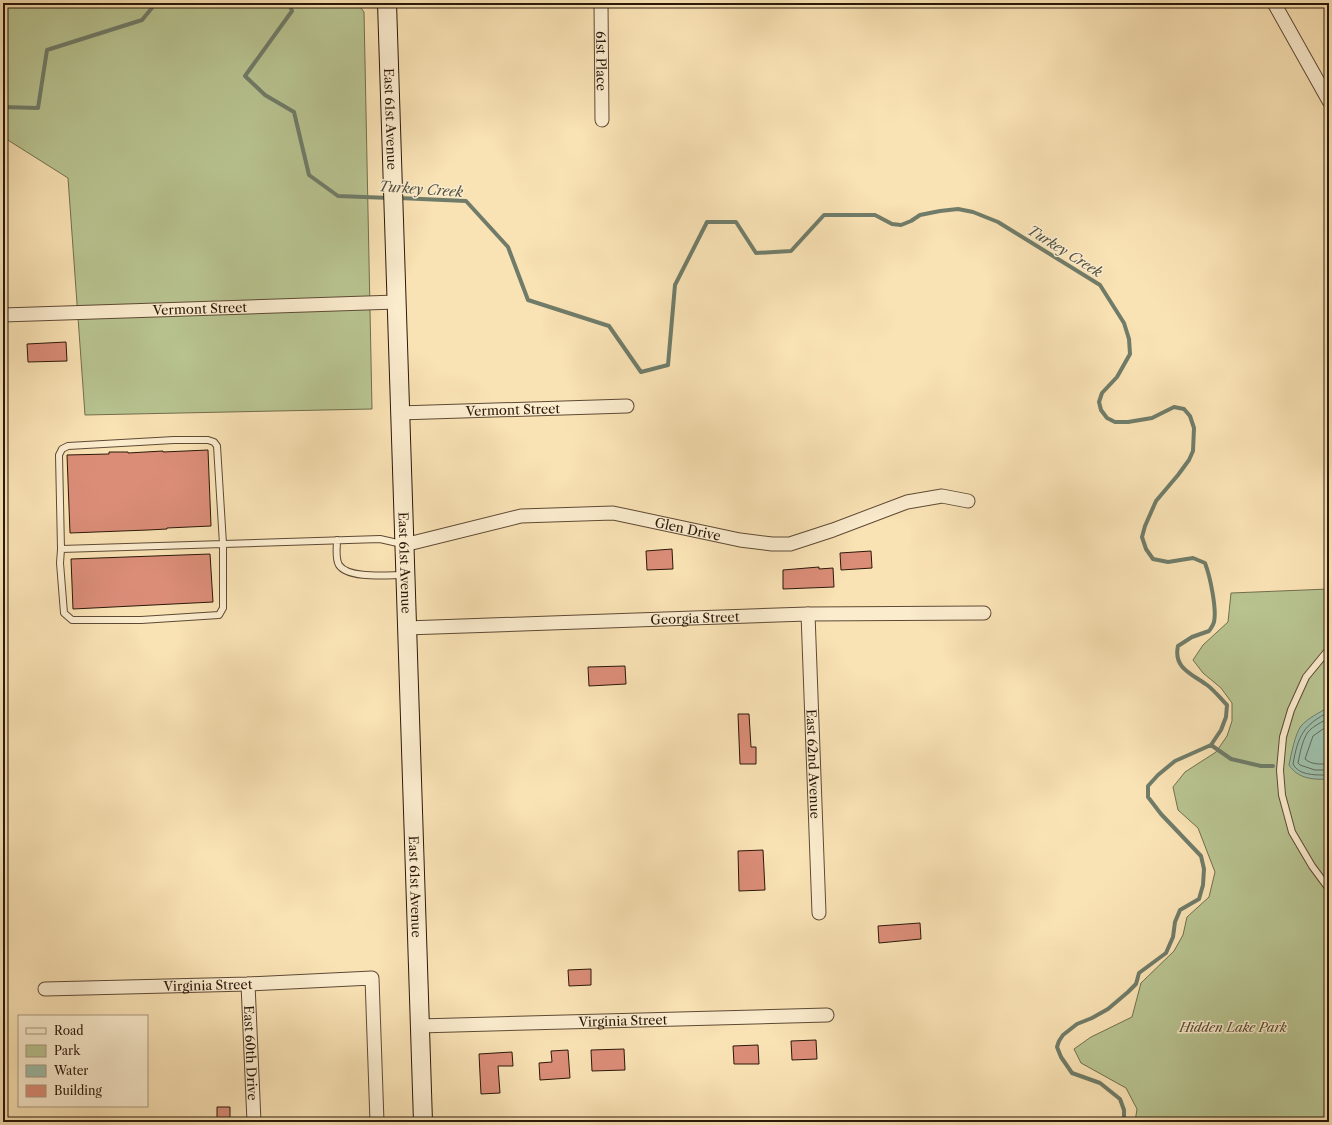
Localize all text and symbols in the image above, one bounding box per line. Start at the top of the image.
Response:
street label: 61st Place [593,31,610,91]
street label: East 61st Avenue [381,68,400,170]
water label: Turkey Creek [378,177,464,201]
water label: Turkey Creek [1024,221,1106,281]
street label: Vermont Street [152,299,248,318]
street label: Vermont Street [465,400,561,419]
street label: East 61st Avenue [395,511,415,614]
street label: Glen Drive [653,514,722,544]
street label: Georgia Street [650,608,740,627]
street label: East 62nd Avenue [804,709,824,819]
street label: East 61st Avenue [406,835,425,938]
street label: Virginia Street [162,976,253,994]
street label: East 60th Drive [241,1005,261,1101]
street label: Virginia Street [577,1011,668,1030]
legend [18,1015,148,1107]
park label: Hidden Lake Park [1178,1019,1287,1035]
text: Road [54,1023,84,1038]
text: Park [54,1043,81,1058]
text: Water [53,1063,88,1078]
text: Building [54,1083,102,1098]

